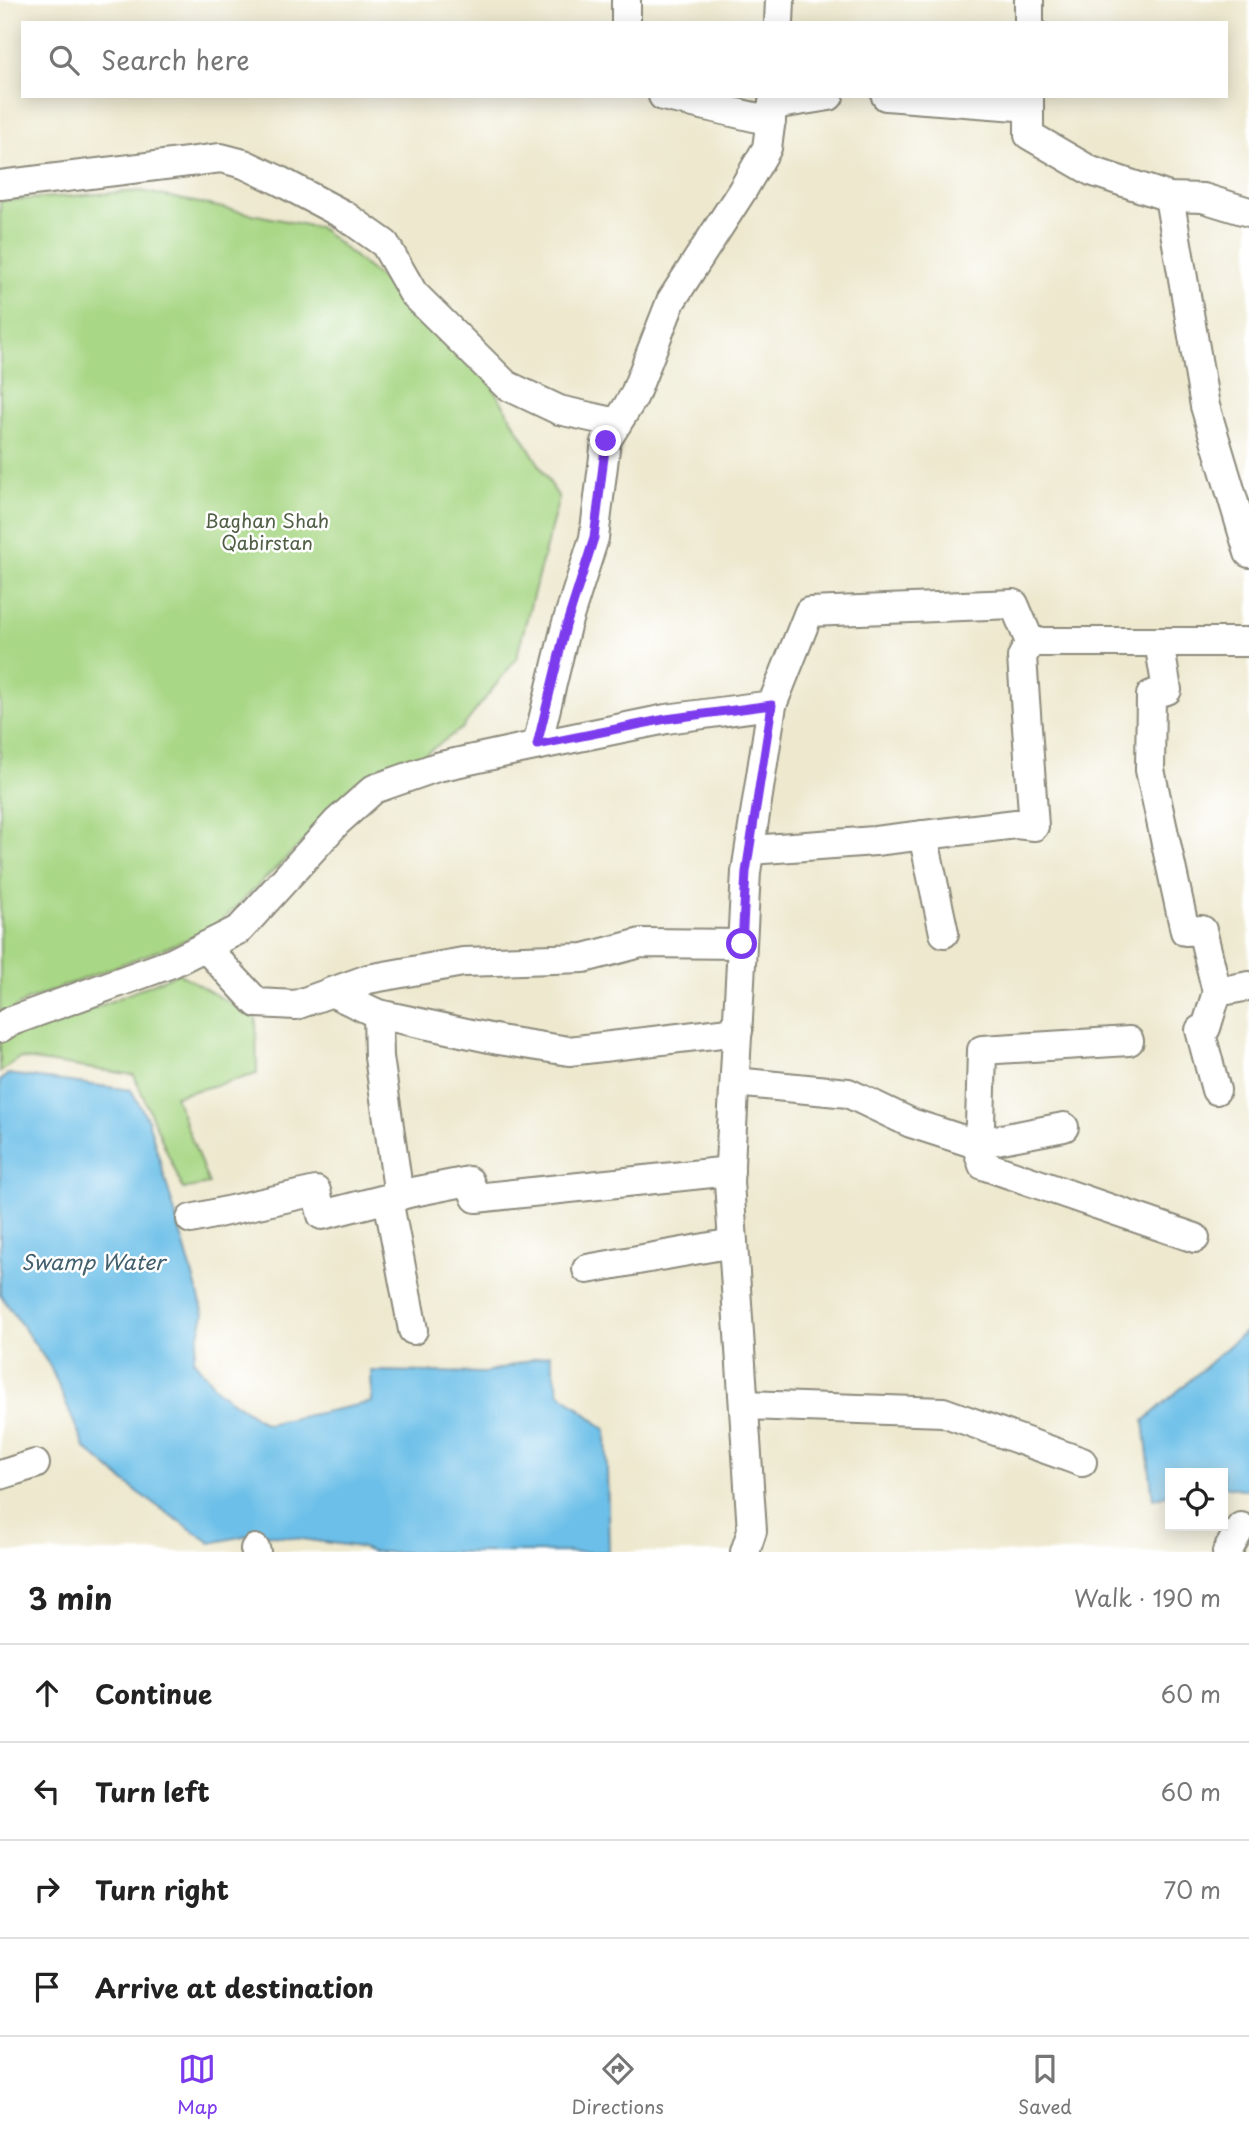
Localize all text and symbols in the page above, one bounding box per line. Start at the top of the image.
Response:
search box [21,21,1228,98]
text: Search here [101,40,250,79]
icon: search [45,41,83,79]
route end [590,425,621,456]
park label: Baghan Shah Qabirstan [205,506,329,556]
route start [726,928,757,959]
water label: Swamp Water [21,1245,168,1277]
map controls [1165,1468,1228,1531]
button: locate [1165,1468,1228,1531]
text: 3 min [28,1575,113,1620]
text: Walk · 190 m [1074,1580,1221,1615]
icon: ahead [28,1674,66,1712]
text: Continue [95,1674,212,1713]
text: 60 m [1161,1676,1221,1711]
icon: left [28,1772,66,1810]
text: Turn left [95,1772,210,1811]
text: 60 m [1161,1774,1221,1809]
icon: right [28,1870,66,1908]
text: Turn right [95,1870,229,1909]
text: 70 m [1163,1872,1221,1907]
icon: arrive [28,1968,66,2006]
text: Arrive at destination [95,1968,374,2007]
tab: Map [177,2050,218,2120]
tab: Directions [572,2050,664,2120]
tab: Saved [1018,2050,1072,2120]

